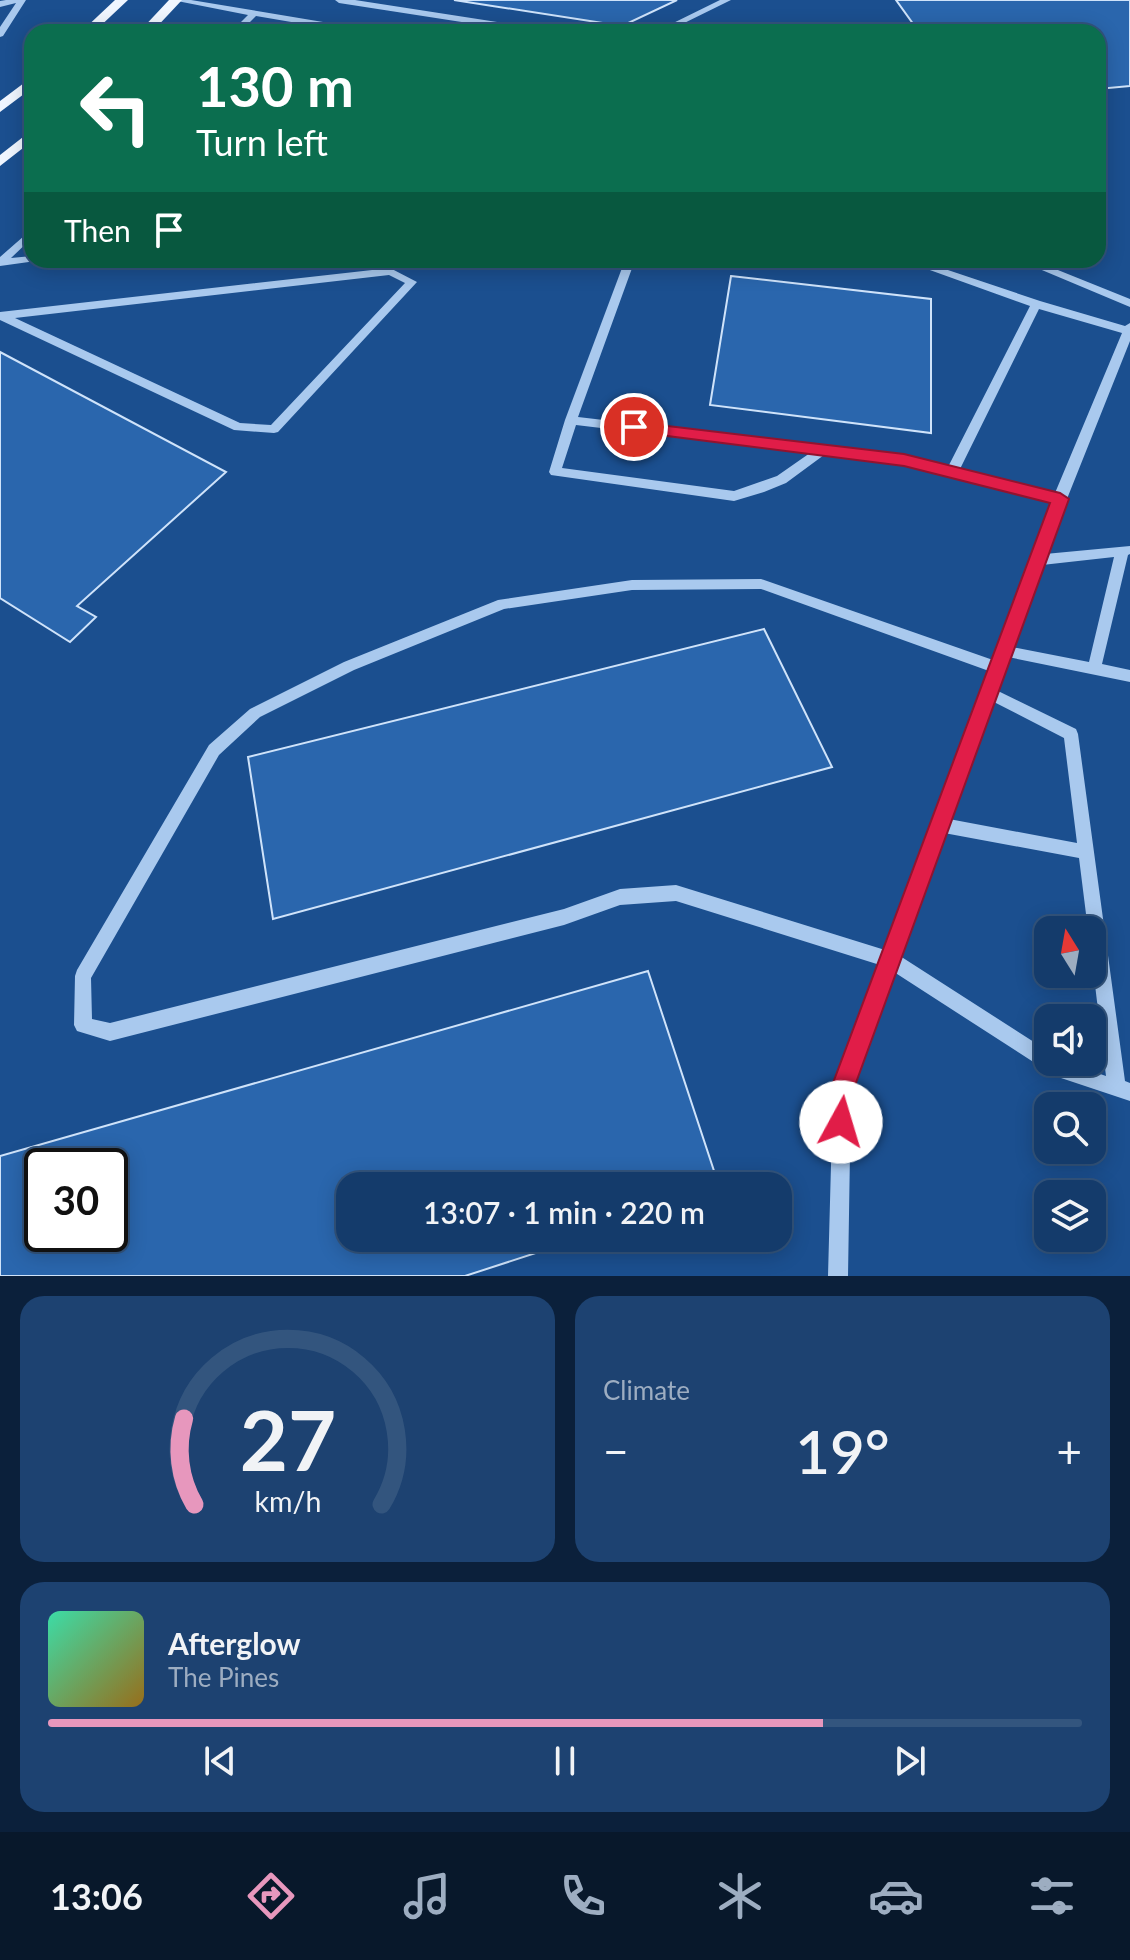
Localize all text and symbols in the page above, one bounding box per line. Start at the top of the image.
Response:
text: 130 m [196,52,354,119]
icon: left [64,56,168,160]
text: Turn left [196,120,328,164]
icon: arrive [147,208,191,252]
text: Then [64,212,131,248]
pin [600,393,668,461]
icon: arrive [612,405,656,449]
north arrow [1034,916,1106,988]
map controls [1034,916,1106,1252]
button: sound [1034,1004,1106,1076]
position arrow [799,1080,883,1164]
button: search [1034,1092,1106,1164]
speed limit sign: 30 [24,1148,128,1252]
button: layers [1034,1180,1106,1252]
text: 13:07 · 1 min · 220 m [423,1194,705,1230]
text: Climate [603,1374,690,1406]
text: 27 [239,1389,336,1489]
text: 19° [795,1415,890,1487]
text: − [603,1425,629,1477]
text: + [1056,1425,1082,1477]
text: km/h [254,1484,321,1518]
text: Afterglow [168,1625,301,1661]
text: The Pines [168,1661,279,1693]
icon: previous [198,1739,242,1783]
icon: pause [543,1739,587,1783]
icon: next [888,1739,932,1783]
icon: directions [243,1868,299,1924]
icon: music [399,1868,455,1924]
icon: phone [555,1868,611,1924]
icon: climate [712,1868,768,1924]
icon: car [868,1868,924,1924]
icon: filters [1024,1868,1080,1924]
text: 13:06 [50,1874,143,1918]

